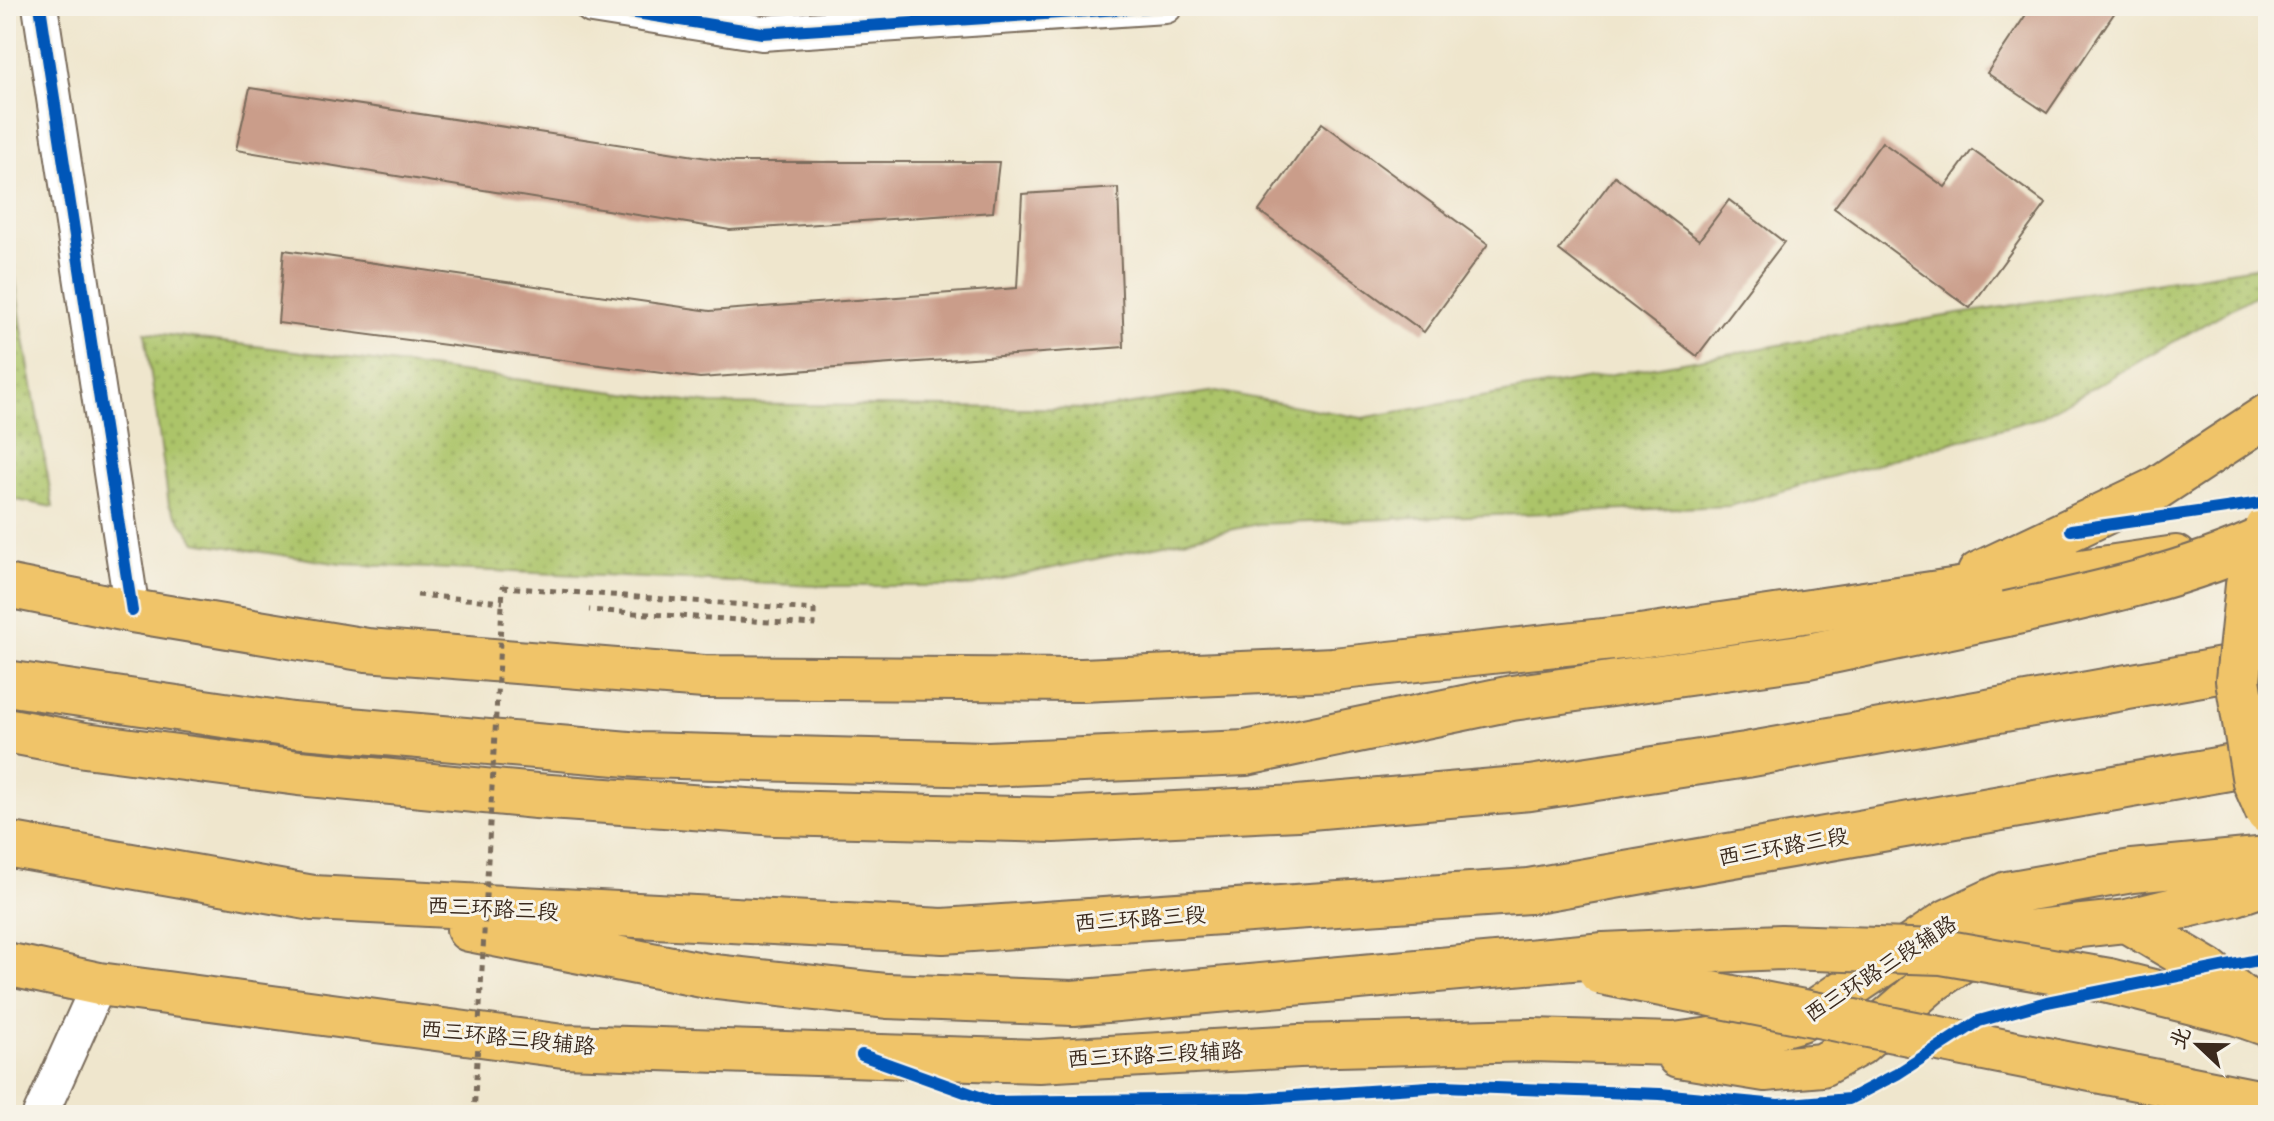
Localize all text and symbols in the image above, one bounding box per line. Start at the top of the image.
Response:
street label: 西三环路三段 [1716,821,1851,872]
street label: 西三环路三段 [426,891,560,926]
street label: 西三环路三段 [1073,899,1207,938]
street label: 西三环路三段辅路 [1799,908,1962,1029]
north arrow [2158,1005,2238,1085]
street label: 西三环路三段辅路 [419,1014,597,1061]
text: 北 [2162,1022,2197,1053]
street label: 西三环路三段辅路 [1066,1035,1244,1074]

